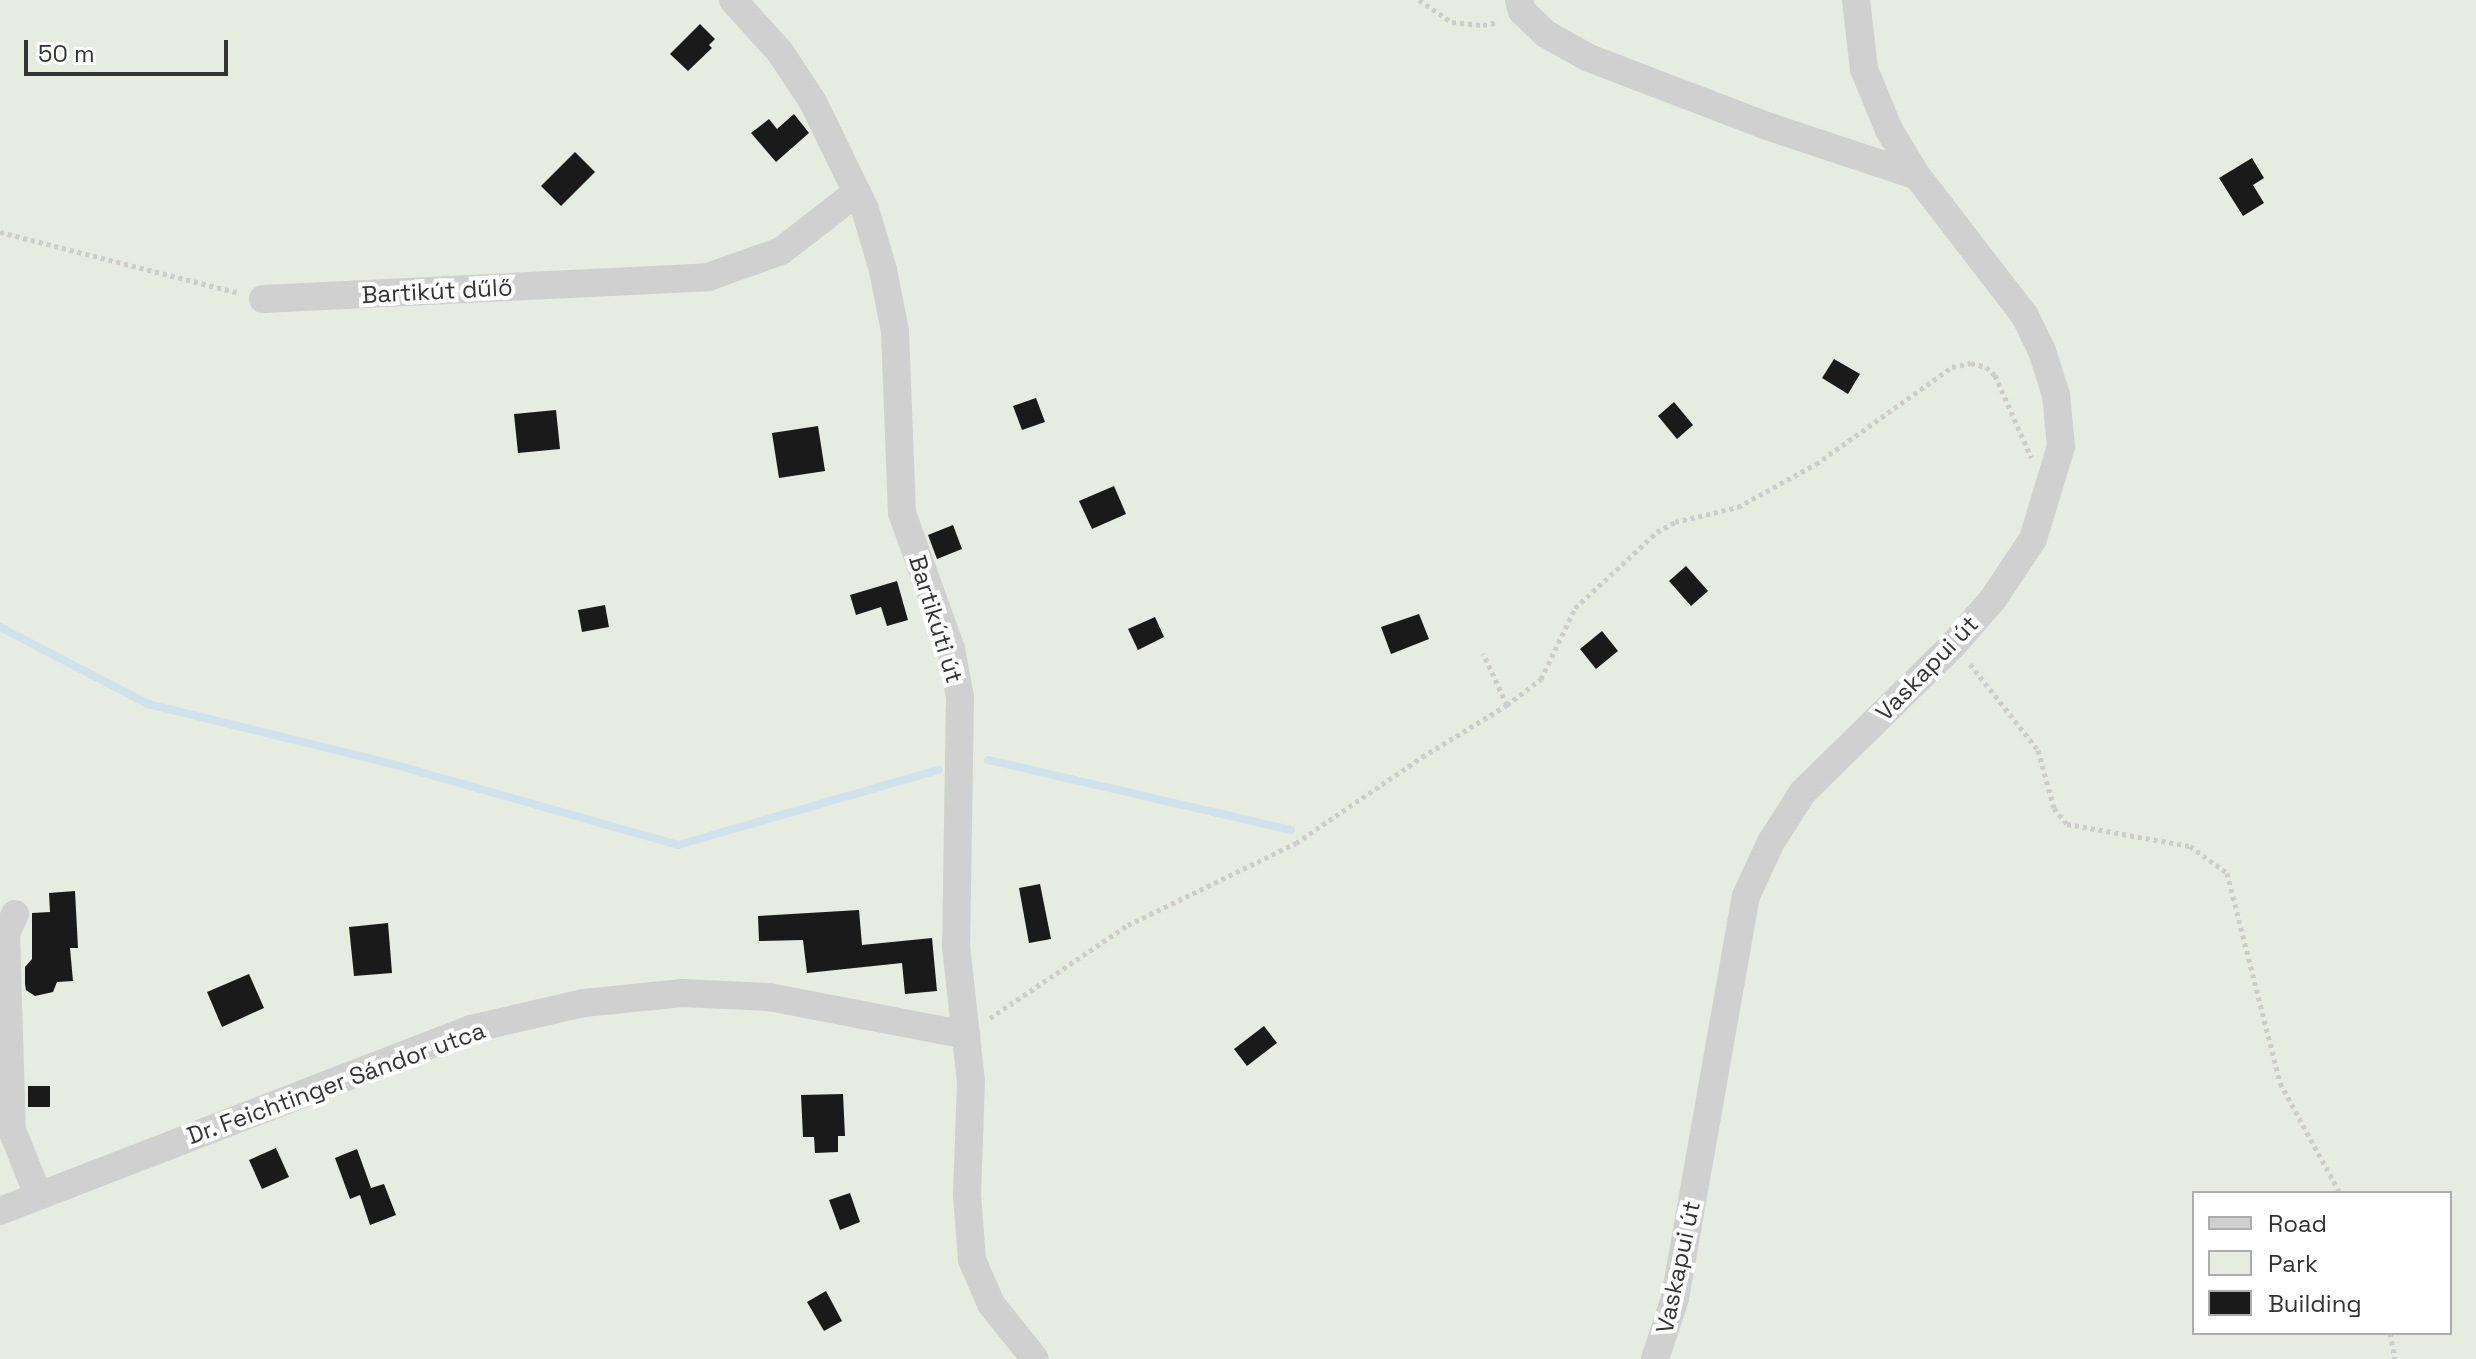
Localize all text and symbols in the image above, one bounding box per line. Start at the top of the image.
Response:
scale bar [28,24,232,74]
text: 50 m [38,38,95,69]
street label: Bartikút dűlő [361,273,513,309]
street label: Bartikúti út [903,552,969,686]
street label: Vaskapui út [1870,610,1984,726]
street label: Dr. Feichtinger Sándor utca [183,1015,489,1151]
legend [2192,1191,2452,1335]
street label: Vaskapui út [1650,1198,1706,1336]
text: Road [2268,1208,2327,1239]
text: Park [2268,1248,2318,1279]
text: Building [2268,1288,2362,1319]

